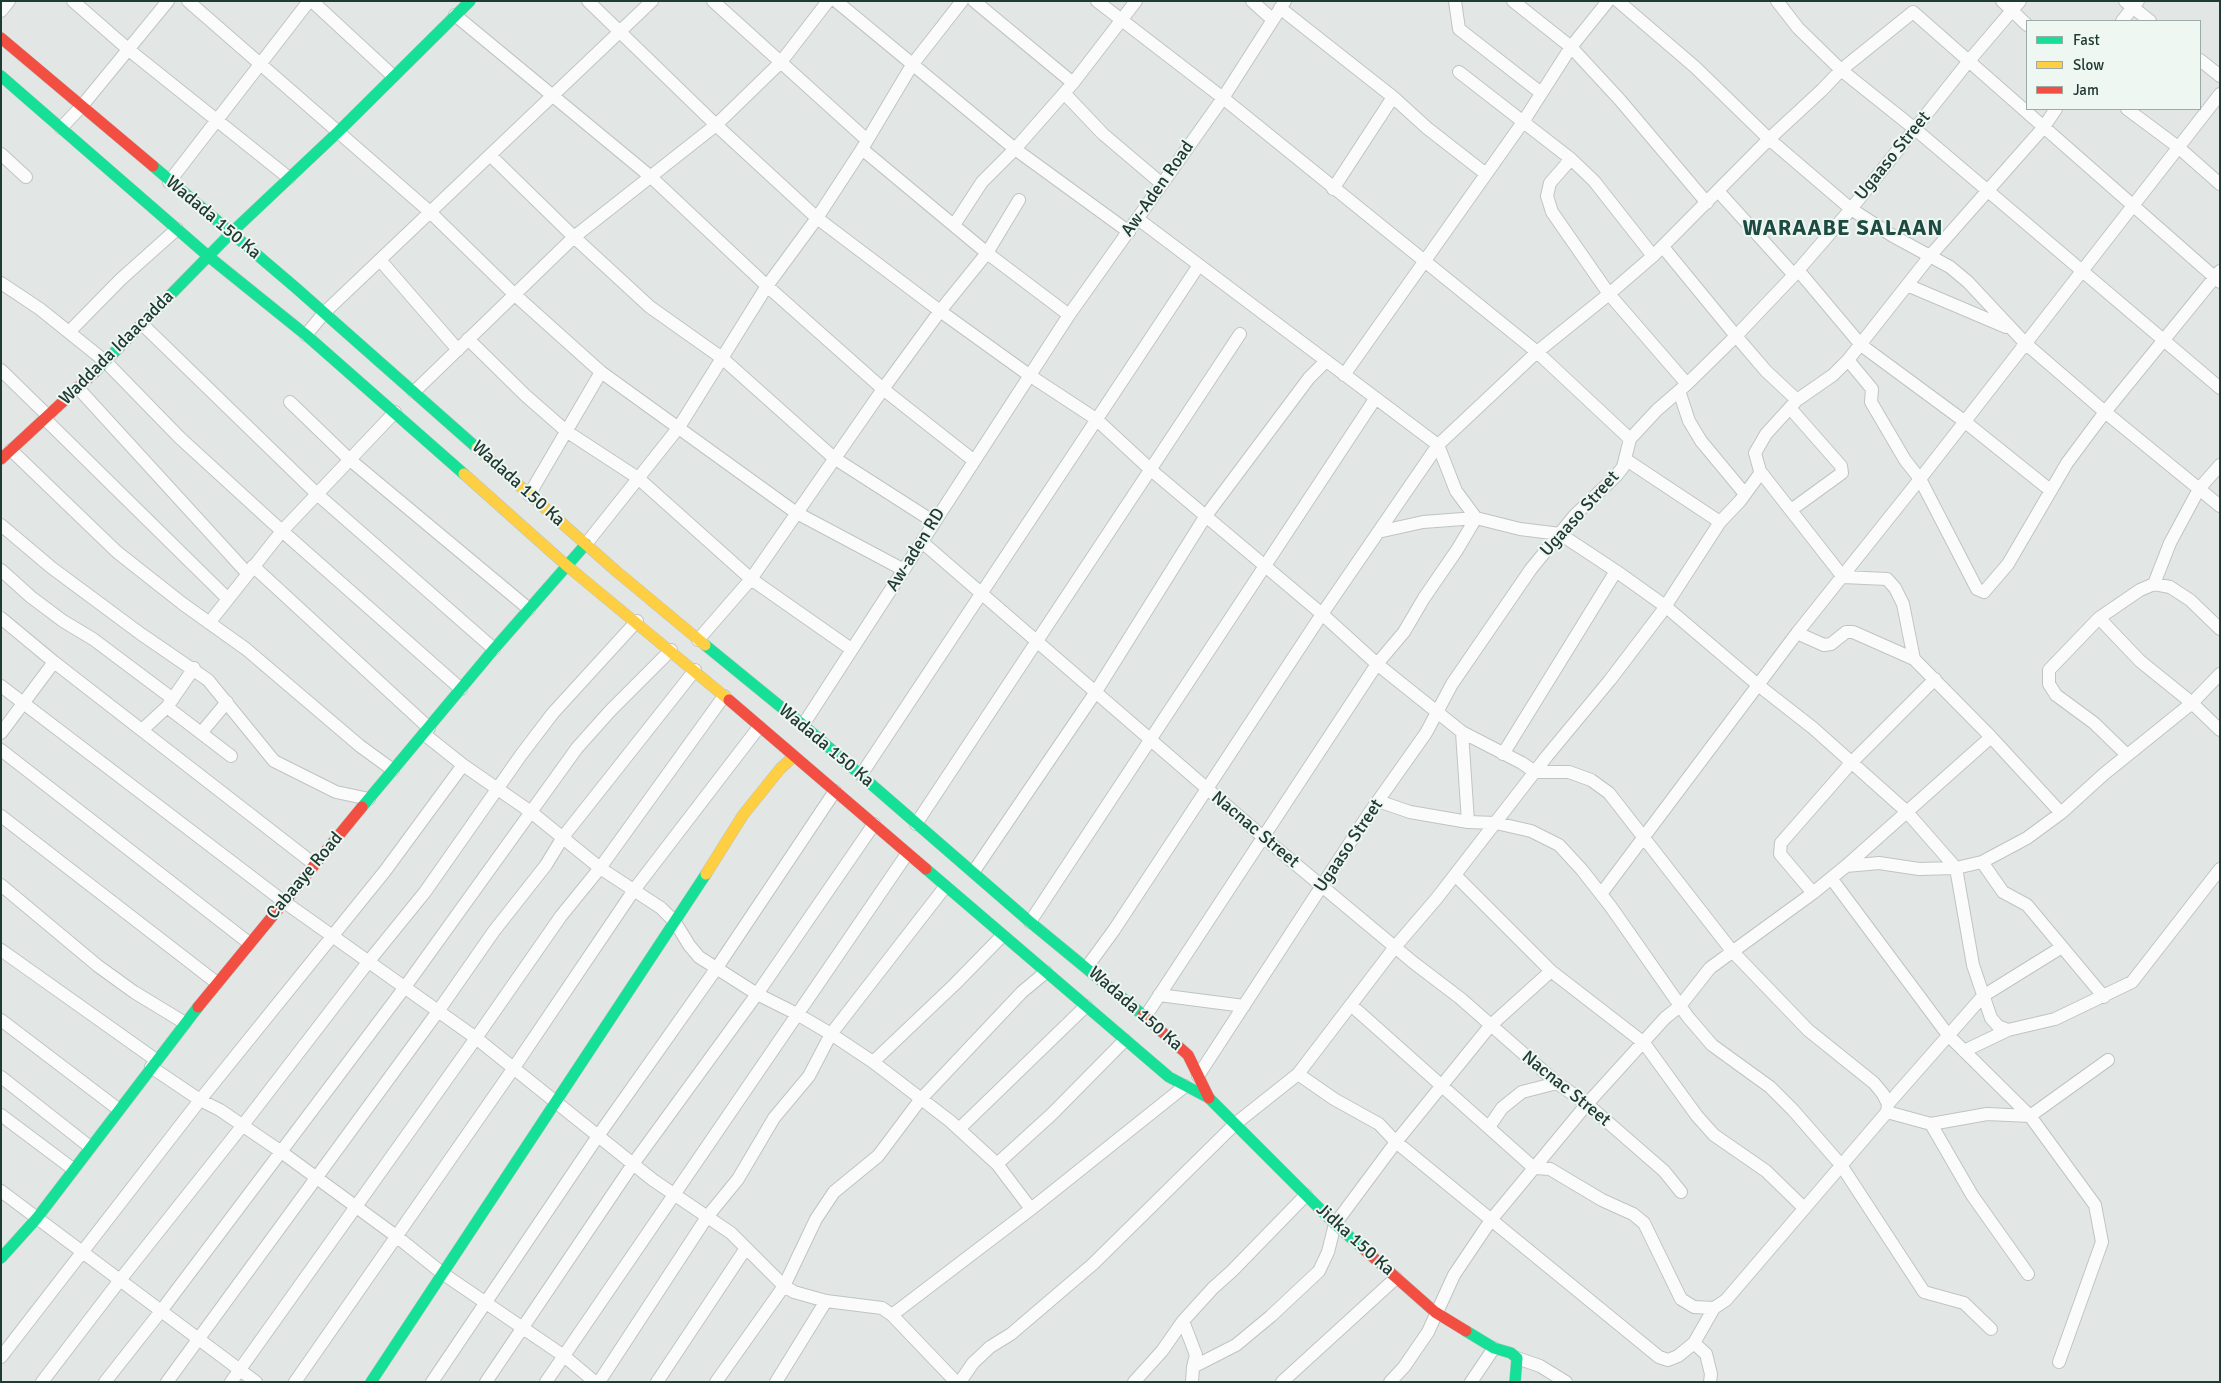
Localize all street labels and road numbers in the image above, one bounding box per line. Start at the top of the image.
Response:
street label: Ugaaso Street [1851,107,1935,205]
street label: Aw-Aden Road [1117,137,1199,241]
street label: Wadada 150 Ka [161,172,265,264]
street label: Waddada Idaacadda [55,286,179,410]
street label: Wadada 150 Ka [467,437,569,531]
street label: Ugaaso Street [1536,467,1624,561]
street label: Aw-aden RD [882,504,950,596]
street label: Wadada 150 Ka [774,700,878,792]
street label: Nacnac Street [1207,787,1303,873]
street label: Ugaaso Street [1310,795,1388,897]
street label: Cabaaye Road [262,828,348,924]
street label: Wadada 150 Ka [1083,962,1187,1056]
street label: Nacnac Street [1517,1047,1615,1131]
street label: Jidka 150 Ka [1312,1199,1398,1281]

